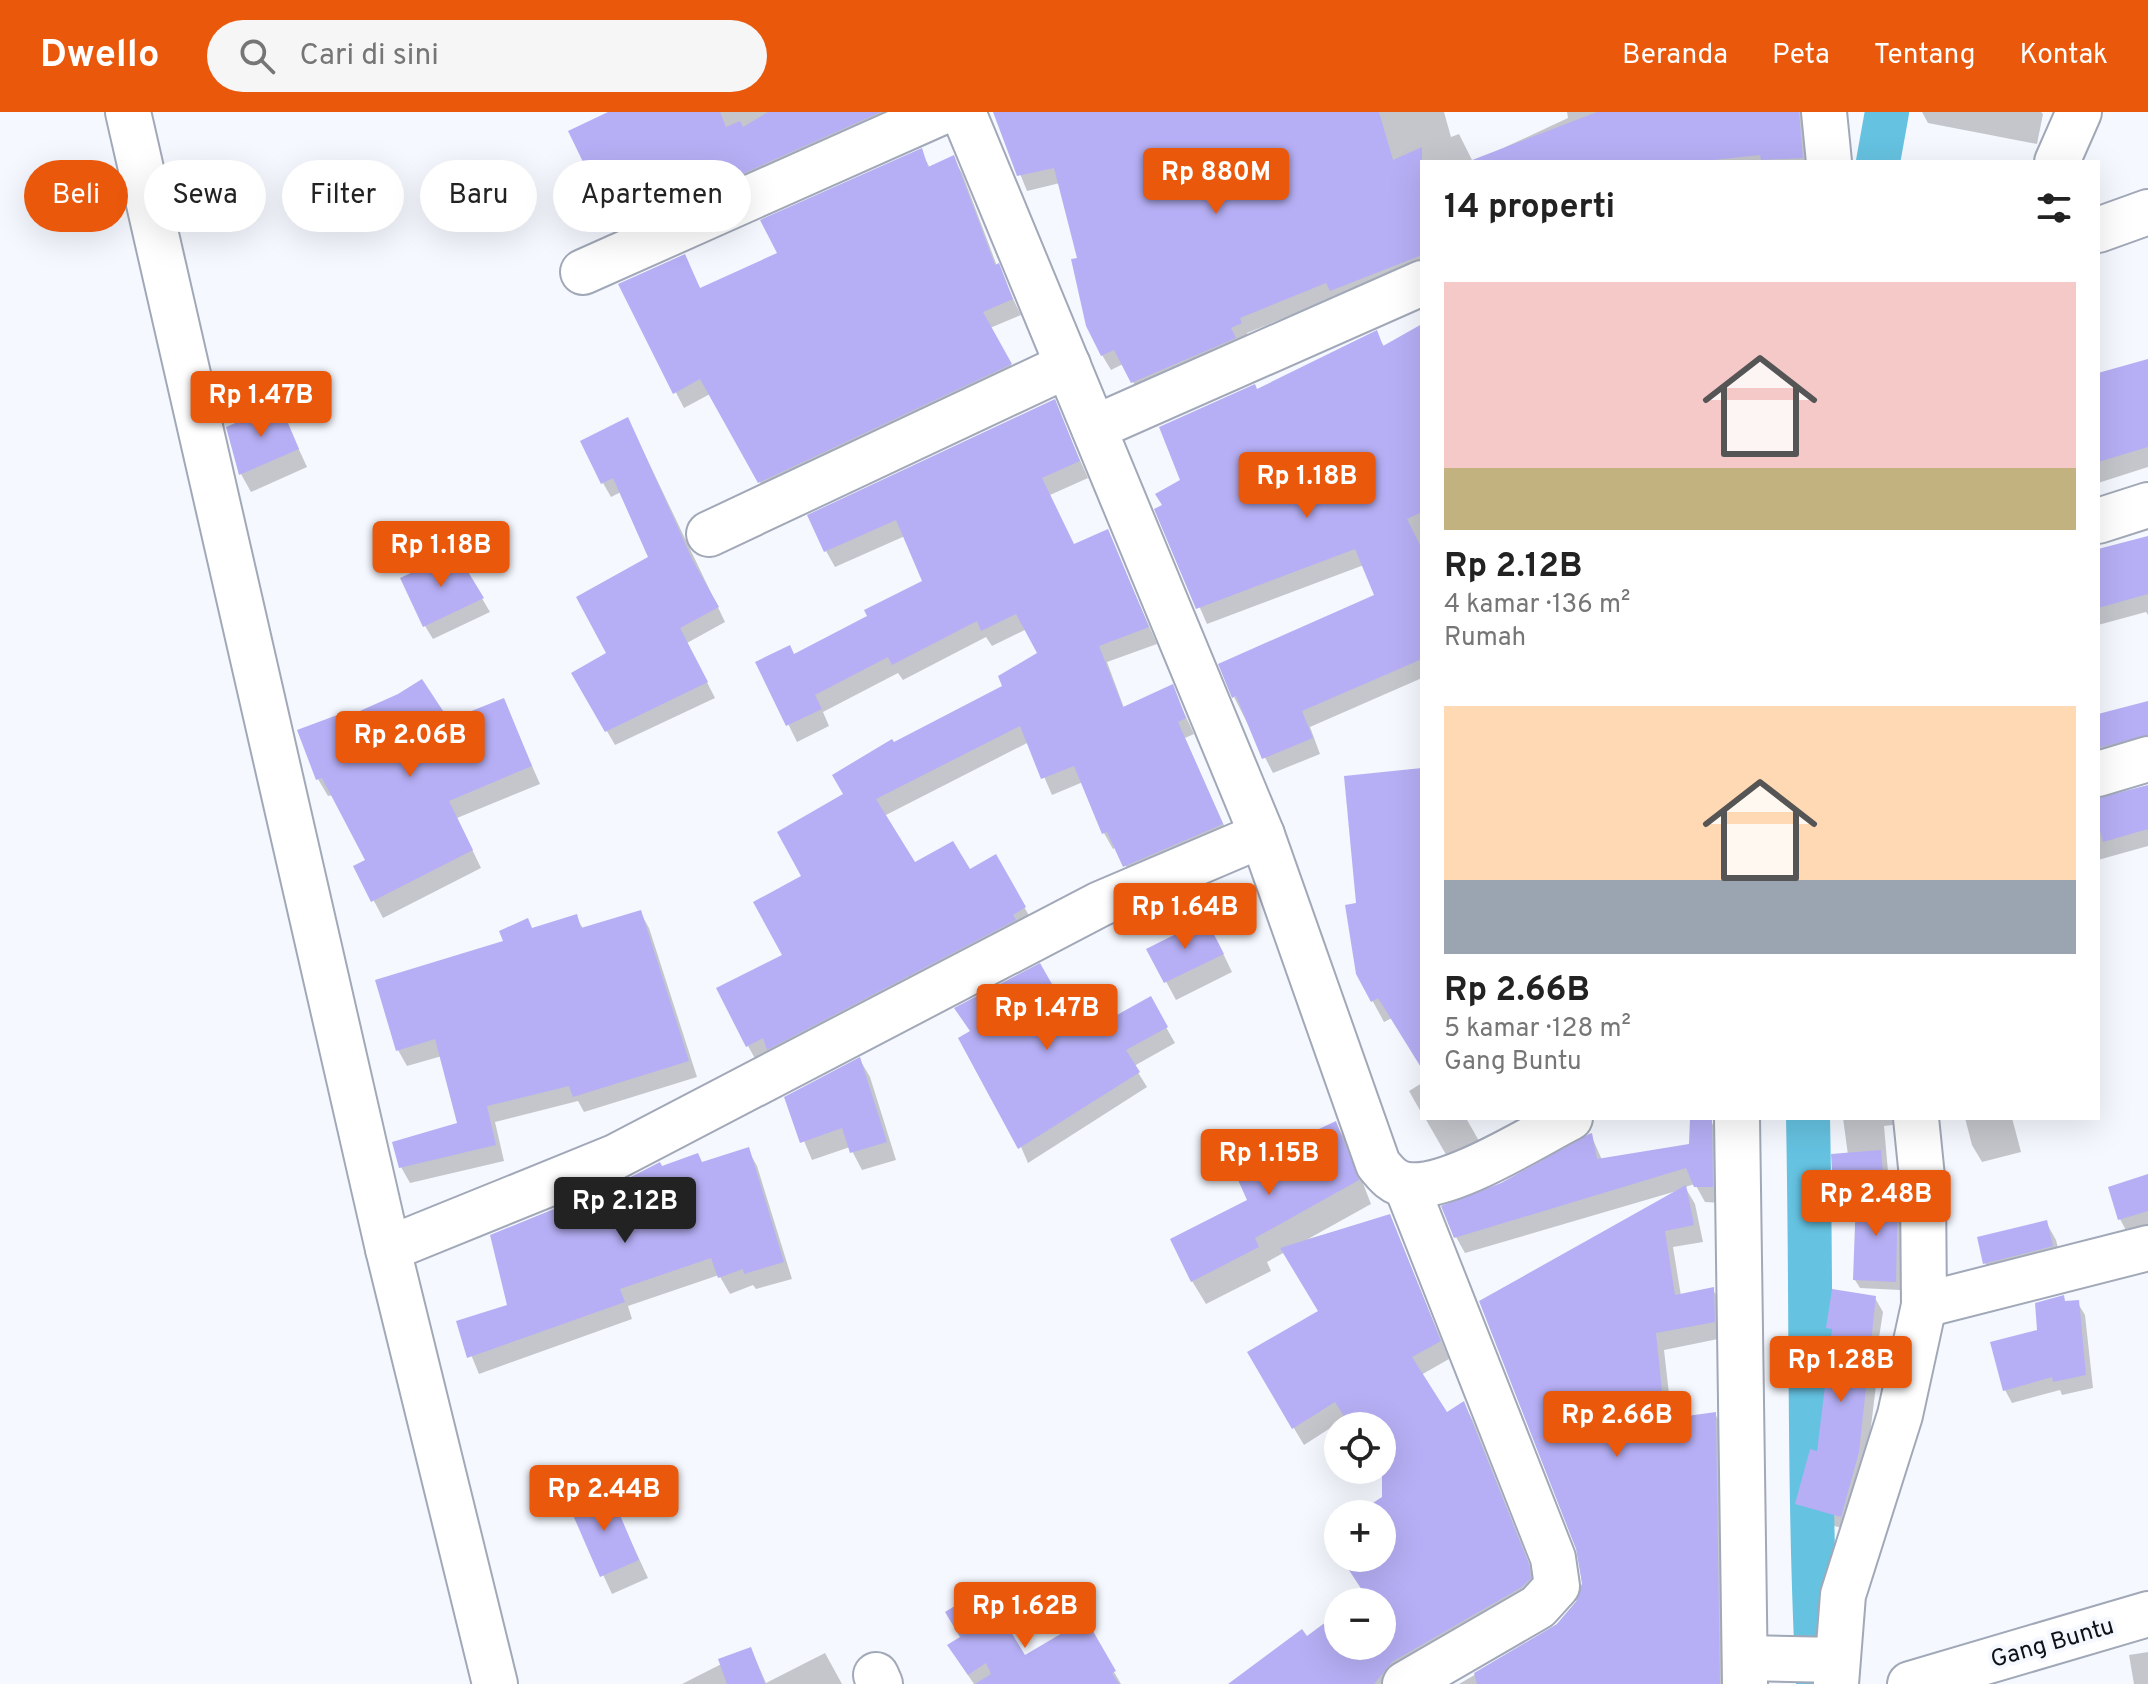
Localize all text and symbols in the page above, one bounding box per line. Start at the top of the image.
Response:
search box [207,20,767,92]
text: Dwello [40,32,159,81]
icon: search [235,34,279,78]
text: Cari di sini [299,38,439,75]
text: Beranda [1622,38,1728,74]
text: Peta [1772,38,1830,74]
text: Tentang [1874,38,1975,74]
text: Kontak [2019,38,2108,74]
pin: Rp 880M [1142,148,1290,216]
text: Rp 880M [1161,157,1271,190]
chip: Beli [24,160,128,232]
chip: Sewa [144,160,266,232]
chip: Filter [282,160,404,232]
chip: Baru [420,160,537,232]
chip: Apartemen [553,160,751,232]
icon: filters [2032,186,2076,230]
text: 14 properti [1444,187,1615,230]
icon: home [1688,334,1832,478]
pin: Rp 1.47B [178,371,344,439]
text: Rp 1.47B [209,380,313,413]
pin: Rp 1.18B [1224,452,1390,520]
text: Rp 1.18B [1257,461,1357,494]
pin: Rp 1.18B [358,521,524,589]
text: Rp 1.18B [391,530,491,563]
text: Rp 2.12B [1444,546,1583,589]
text: 4 kamar · 136 m² [1444,589,1630,622]
text: Rumah [1444,622,1526,655]
pin: Rp 2.06B [327,711,493,779]
text: Rp 2.06B [354,720,466,753]
icon: home [1688,758,1832,902]
pin: Rp 1.64B [1102,883,1268,951]
text: Rp 1.64B [1132,892,1238,925]
text: Rp 2.66B [1444,970,1590,1013]
pin: Rp 1.47B [964,984,1130,1052]
text: Rp 1.47B [995,993,1099,1026]
text: 5 kamar · 128 m² [1444,1013,1631,1046]
text: Gang Buntu [1444,1046,1582,1079]
pin: Rp 1.15B [1186,1129,1352,1197]
text: Rp 1.15B [1219,1138,1319,1171]
pin: Rp 2.48B [1793,1170,1959,1238]
pin: Rp 2.12B [542,1177,708,1245]
text: Rp 2.48B [1820,1179,1932,1212]
text: Rp 2.12B [572,1186,678,1219]
pin: Rp 1.28B [1758,1336,1924,1404]
text: Rp 1.28B [1788,1345,1894,1378]
pin: Rp 2.66B [1534,1391,1700,1459]
text: Rp 2.66B [1561,1400,1673,1433]
map controls [1324,1412,1396,1660]
button: locate [1324,1412,1396,1484]
pin: Rp 2.44B [521,1465,687,1533]
text: Rp 2.44B [547,1474,661,1507]
button: + [1324,1500,1396,1572]
pin: Rp 1.62B [942,1582,1108,1650]
button: − [1324,1588,1396,1660]
text: Rp 1.62B [972,1591,1078,1624]
street label: Gang Buntu [1987,1612,2118,1676]

